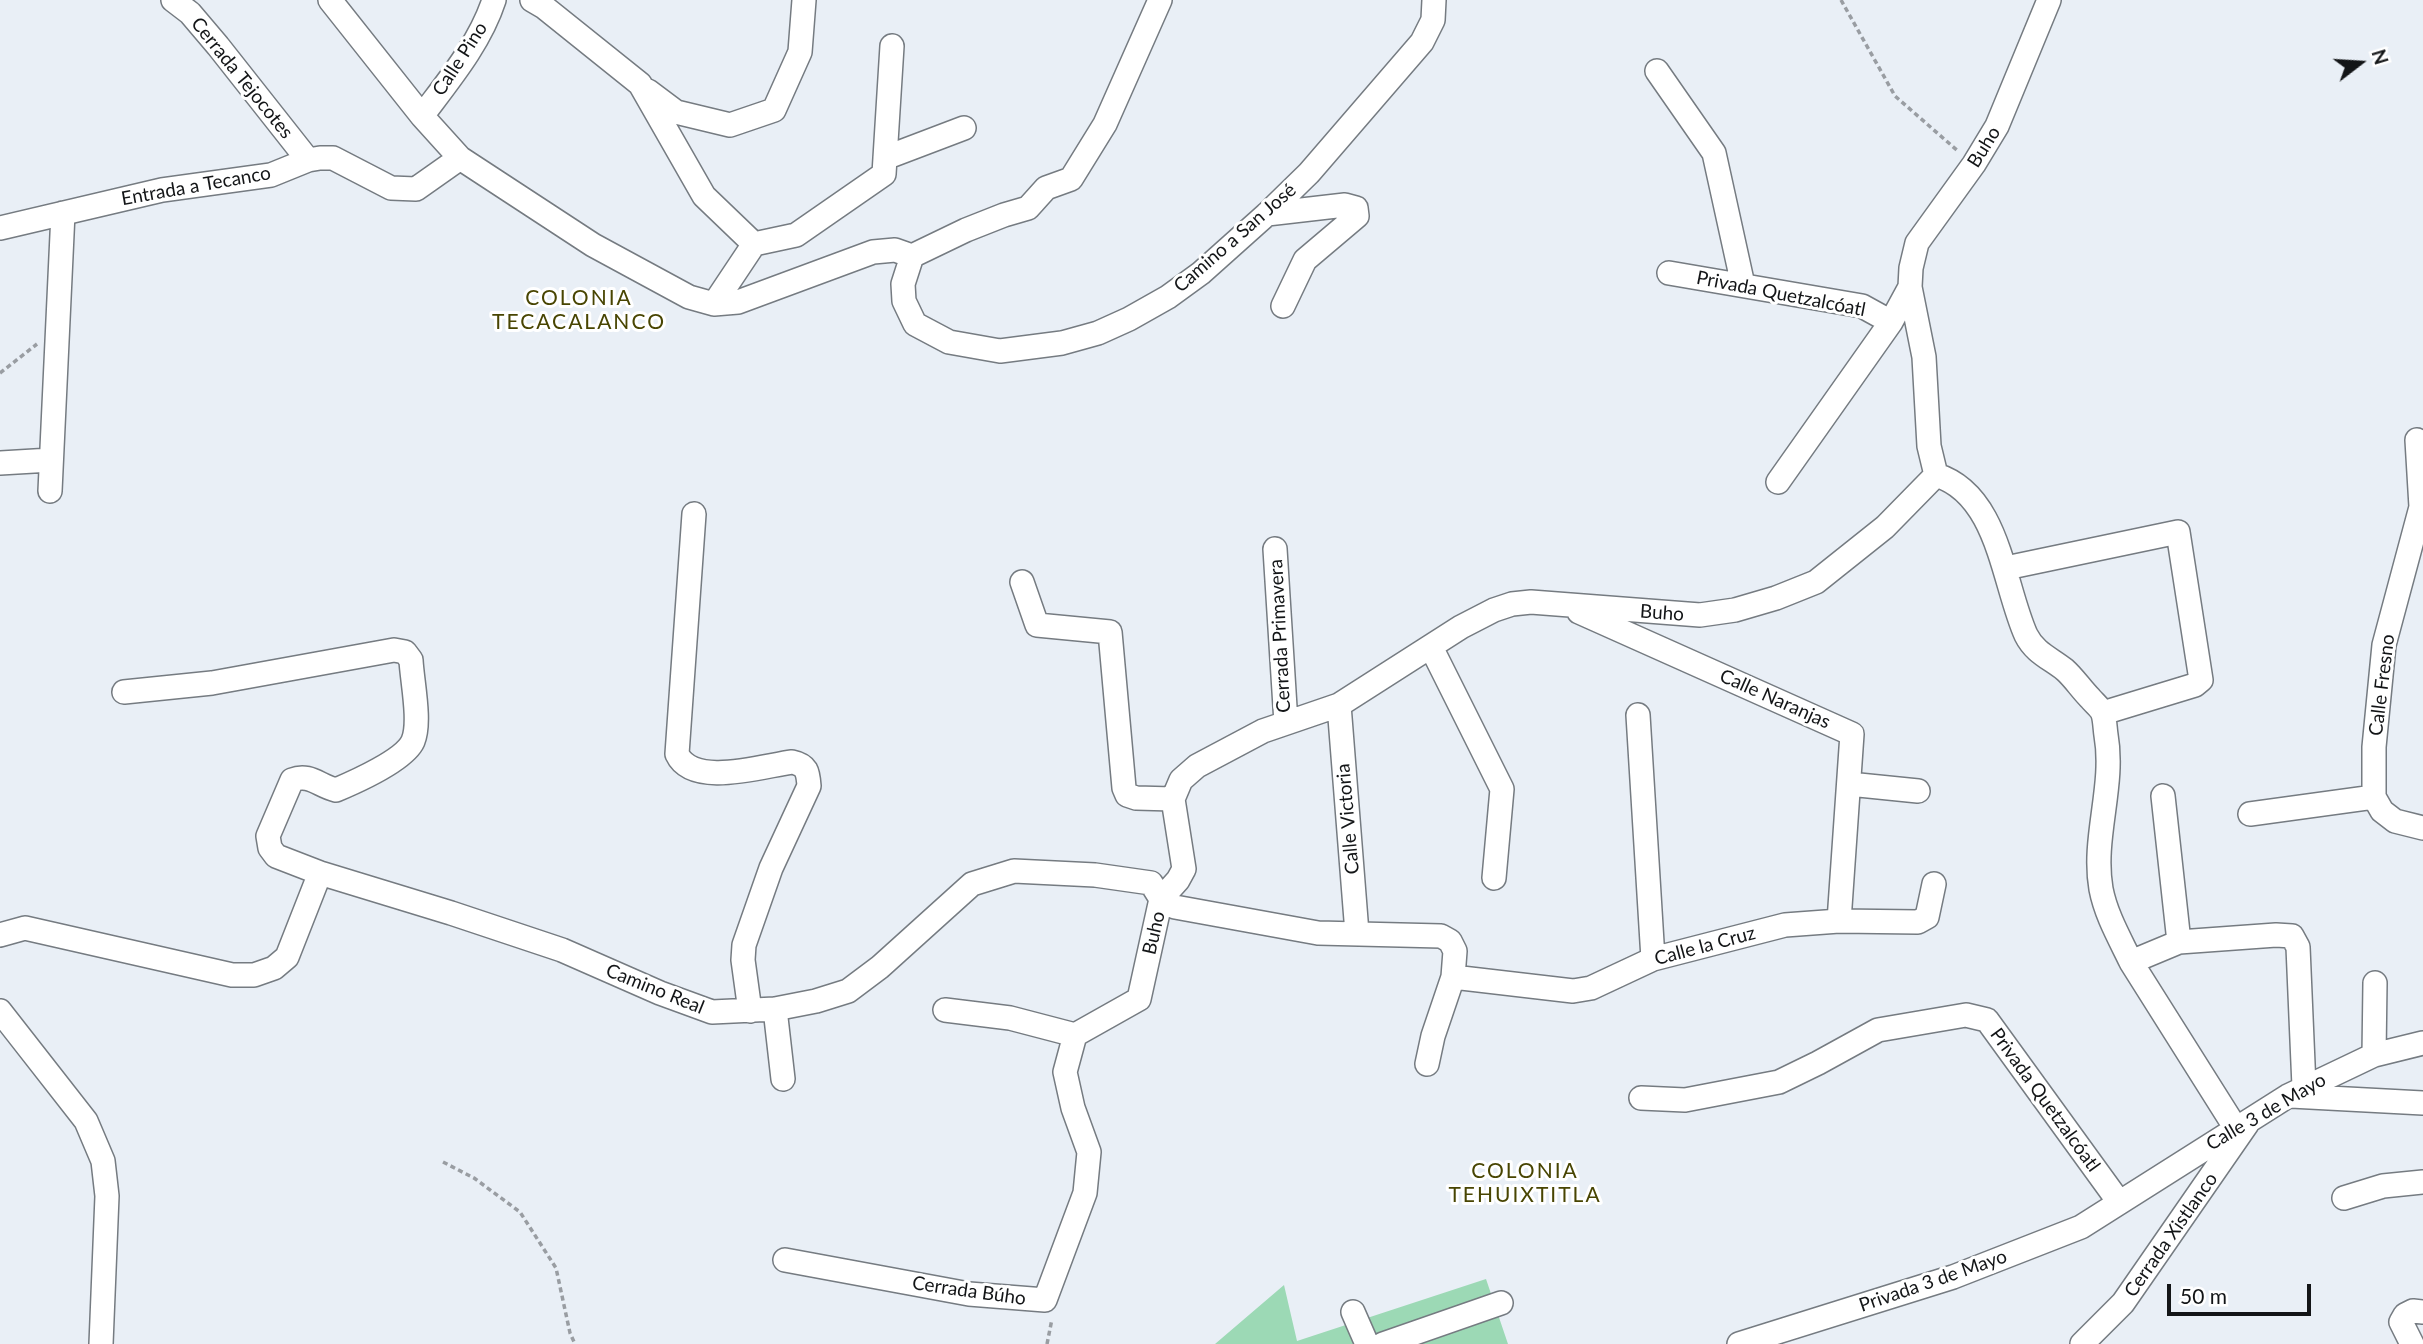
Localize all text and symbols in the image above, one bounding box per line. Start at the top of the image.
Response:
street label: Cerrada Tejocotes [186,13,298,143]
street label: Calle Pino [428,18,492,100]
north arrow [2325,28,2395,98]
text: N [2367,46,2394,67]
street label: Buho [1963,122,2005,172]
street label: Entrada a Tecanco [120,162,272,210]
street label: Camino a San José [1169,179,1301,297]
street label: Privada Quetzalcóatl [1694,266,1868,322]
district label: COLONIA TECACALANCO [493,285,665,335]
street label: Cerrada Primavera [1265,559,1295,713]
street label: Buho [1639,600,1685,626]
street label: Calle Fresno [2364,633,2400,737]
street label: Calle Naranjas [1716,664,1834,734]
street label: Calle Victoria [1332,763,1364,875]
street label: Buho [1138,909,1170,957]
street label: Calle la Cruz [1652,922,1758,970]
street label: Camino Real [603,959,707,1019]
street label: Privada Quetzalcóatl [1985,1024,2105,1176]
street label: Calle 3 de Mayo [2202,1069,2330,1155]
district label: COLONIA TEHUIXTITLA [1450,1158,1600,1208]
street label: Cerrada Xistlanco [2120,1168,2222,1302]
street label: Privada 3 de Mayo [1856,1245,2010,1317]
scale bar [2171,1270,2314,1314]
street label: Cerrada Búho [911,1272,1027,1310]
text: 50 m [2180,1283,2227,1308]

